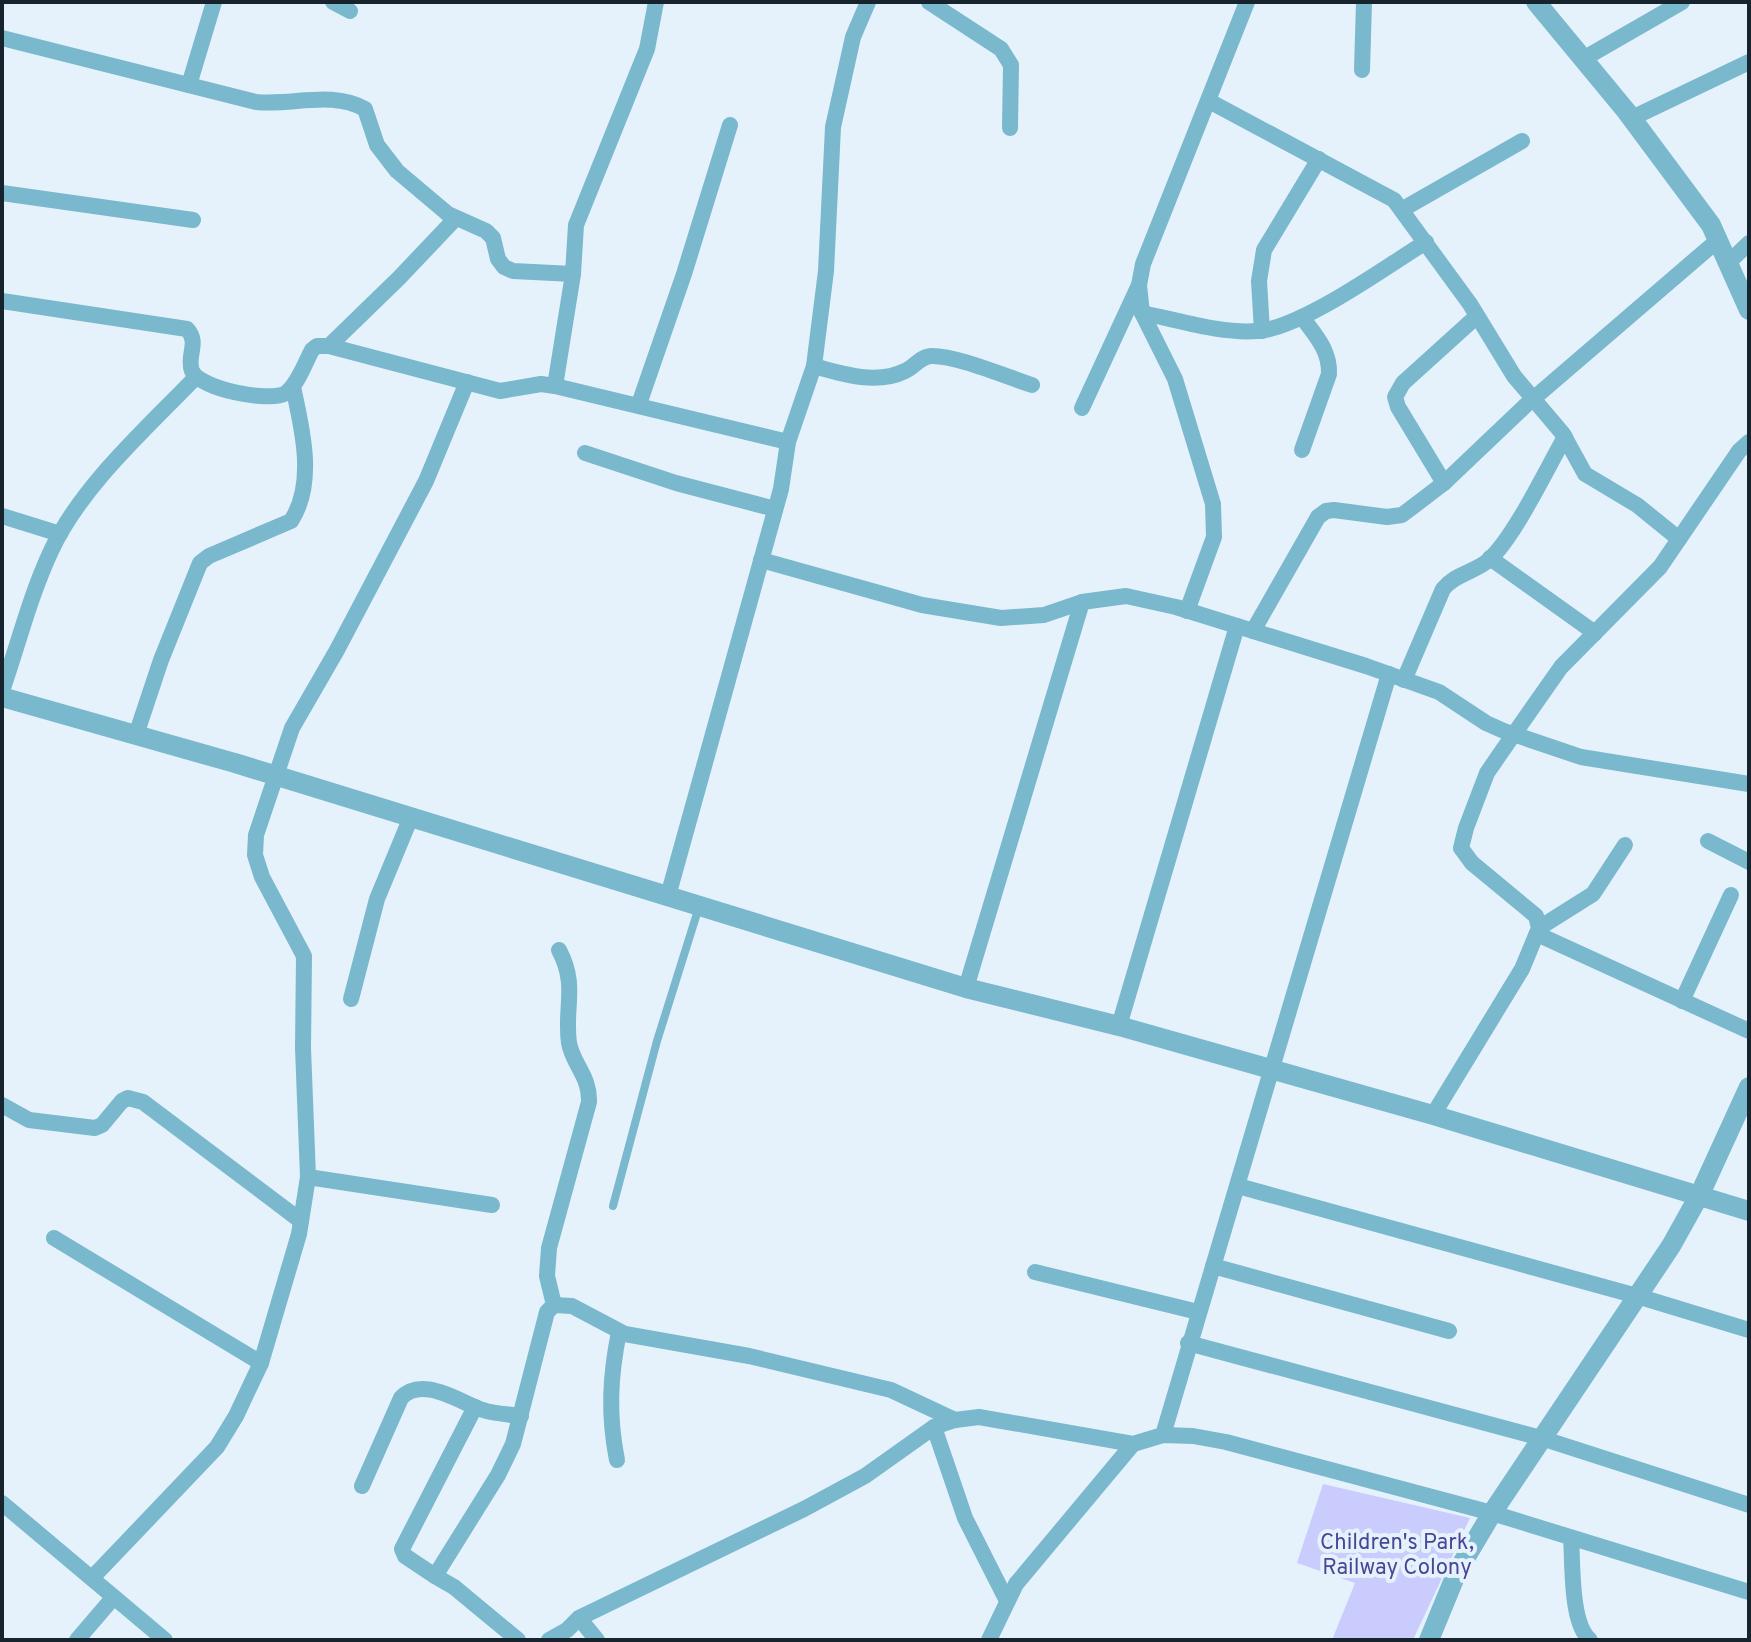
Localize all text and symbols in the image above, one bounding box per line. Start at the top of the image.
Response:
park label: Children's Park, Railway Colony [1320,1530,1474,1582]

